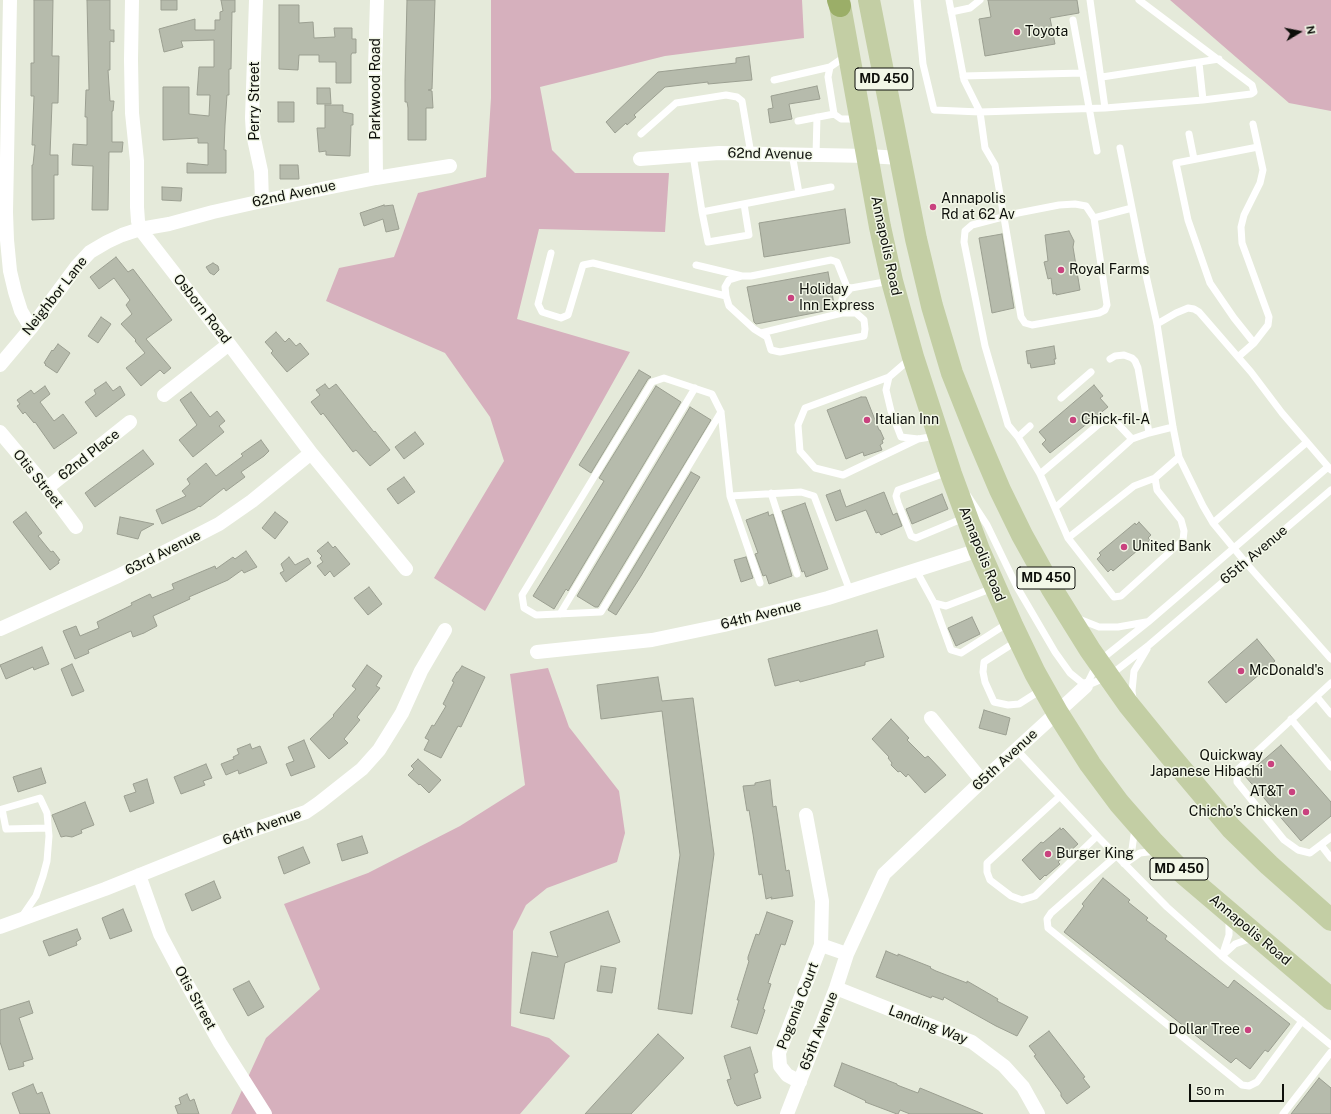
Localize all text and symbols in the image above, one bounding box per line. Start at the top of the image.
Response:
north arrow [1279,12,1319,52]
place label: Toyota [1025,24,1068,40]
text: N [1304,25,1317,35]
marker: Toyota [1012,27,1022,37]
street label: Parkwood Road [368,38,384,140]
street label: Perry Street [247,61,263,141]
road number: MD 450 [855,68,913,90]
street label: 62nd Avenue [727,145,813,163]
street label: 62nd Avenue [251,177,337,211]
place label: Annapolis Rd at 62 Av [941,191,1015,224]
street label: Annapolis Road [867,195,905,297]
marker: Annapolis Rd at 62 Av [928,202,938,212]
street label: Neighbor Lane [19,253,91,339]
place label: Royal Farms [1069,262,1149,278]
marker: Royal Farms [1056,265,1066,275]
street label: Osborn Road [170,271,234,347]
place label: Holiday Inn Express [799,282,875,314]
marker: Holiday Inn Express [786,293,796,303]
place label: Italian Inn [875,412,939,428]
place label: Chick-fil-A [1081,412,1150,428]
marker: Italian Inn [862,415,872,425]
marker: Chick-fil-A [1068,415,1078,425]
street label: 62nd Place [55,426,123,484]
street label: Otis Street [9,446,67,512]
street label: Annapolis Road [955,504,1009,604]
street label: 65th Avenue [1217,522,1291,588]
street label: 63rd Avenue [122,527,204,579]
place label: United Bank [1132,539,1211,555]
marker: United Bank [1119,542,1129,552]
road number: MD 450 [1017,567,1075,589]
street label: 64th Avenue [719,597,803,633]
place label: McDonald's [1249,663,1324,679]
marker: McDonald's [1236,666,1246,676]
street label: 65th Avenue [969,726,1041,794]
place label: Quickway Japanese Hibachi [1150,748,1263,780]
marker: Quickway Japanese Hibachi [1266,759,1276,769]
place label: AT&T [1250,784,1284,800]
marker: AT&T [1287,787,1297,797]
place label: Chicho’s Chicken [1189,804,1298,820]
street label: 64th Avenue [220,805,304,849]
marker: Chicho’s Chicken [1301,807,1311,817]
place label: Burger King [1056,846,1134,862]
marker: Burger King [1043,849,1053,859]
road number: MD 450 [1150,858,1208,880]
street label: Annapolis Road [1206,891,1294,969]
street label: Pogonia Court [774,960,822,1052]
street label: Otis Street [171,963,219,1033]
street label: 65th Avenue [796,989,842,1073]
street label: Landing Way [886,1002,970,1048]
place label: Dollar Tree [1168,1022,1240,1038]
marker: Dollar Tree [1243,1025,1253,1035]
scale bar [1191,1076,1286,1102]
text: 50 m [1196,1084,1224,1098]

